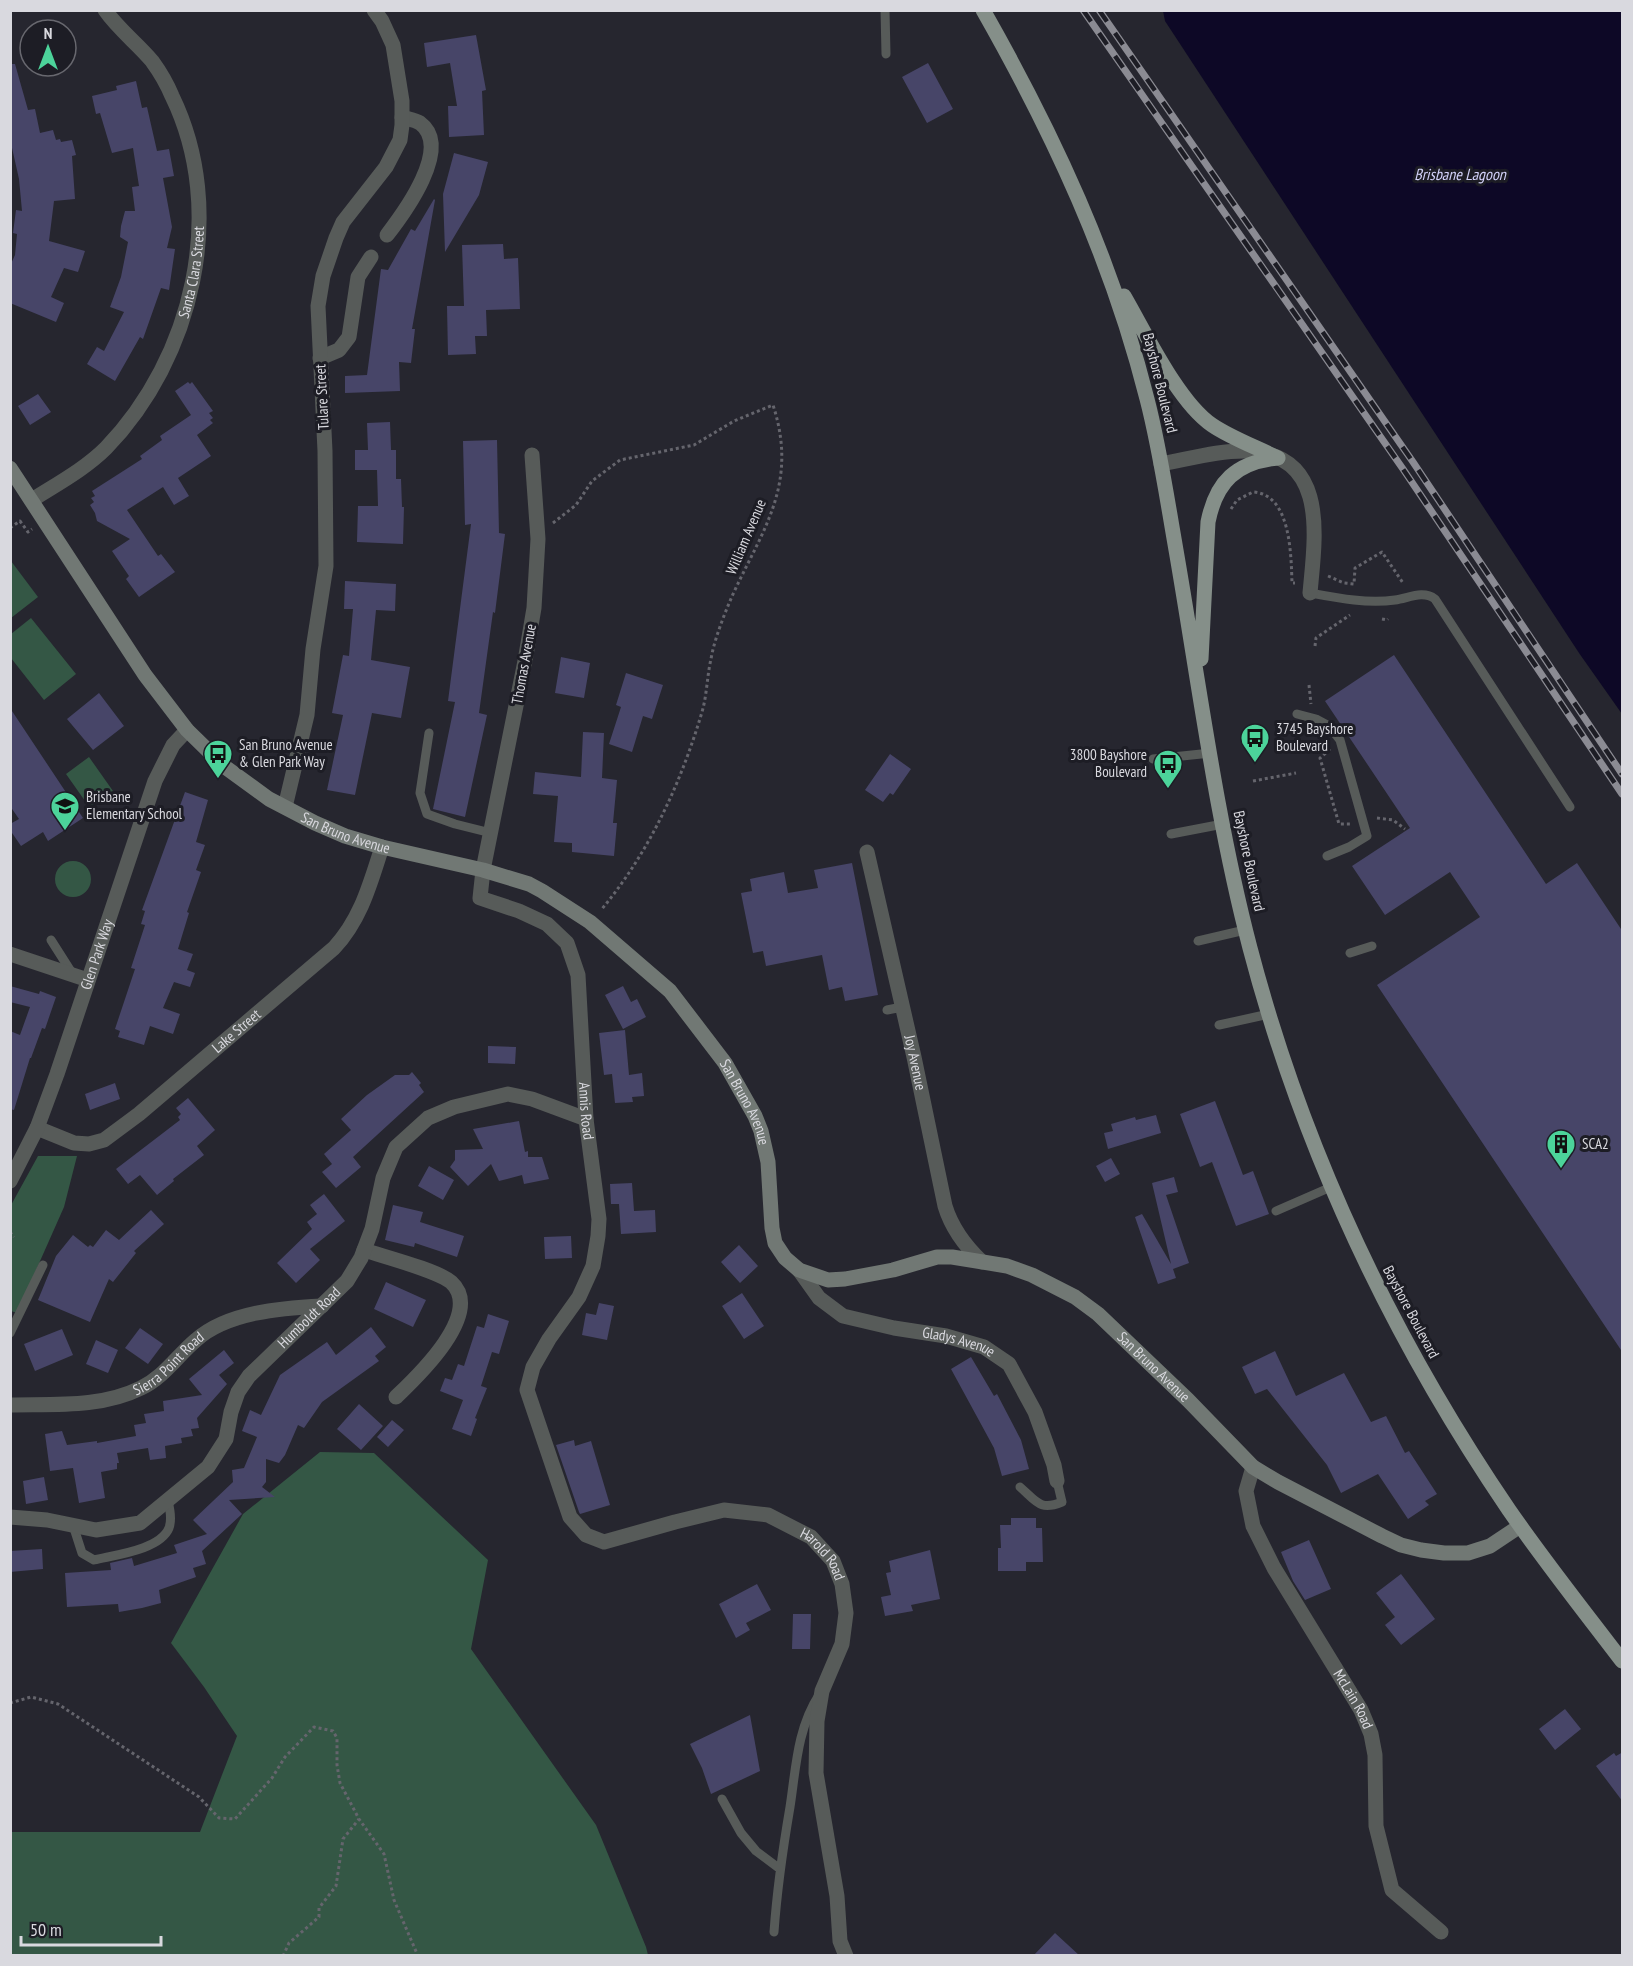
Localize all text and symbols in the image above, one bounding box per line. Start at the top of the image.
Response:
north arrow [18,18,78,78]
text: N [44,23,52,43]
water label: Brisbane Lagoon [1414,164,1507,184]
street label: Santa Clara Street [174,226,208,320]
street label: Bayshore Boulevard [1139,331,1182,435]
street label: Tulare Street [310,364,333,430]
street label: William Avenue [721,496,770,577]
street label: Thomas Avenue [507,622,540,706]
place label: 3745 Bayshore Boulevard [1276,719,1353,755]
bus stop icon: 3745 Bayshore Boulevard [1239,722,1271,764]
place label: San Bruno Avenue & Glen Park Way [239,735,333,771]
bus stop icon: San Bruno Avenue & Glen Park Way [202,738,234,780]
place label: 3800 Bayshore Boulevard [1070,745,1147,781]
bus stop icon: 3800 Bayshore Boulevard [1152,748,1184,790]
place label: Brisbane Elementary School [86,787,183,823]
school or university icon: Brisbane Elementary School [49,790,81,832]
street label: San Bruno Avenue [298,807,392,858]
street label: Bayshore Boulevard [1230,809,1269,913]
street label: Glen Park Way [76,916,117,992]
street label: Lake Street [208,1005,264,1057]
street label: Joy Avenue [900,1032,931,1092]
street label: San Bruno Avenue [716,1056,774,1147]
street label: Annis Road [575,1082,599,1141]
building icon: SCA2 [1545,1128,1577,1170]
place label: SCA2 [1582,1134,1609,1153]
street label: Bayshore Boulevard [1379,1262,1444,1361]
street label: Humboldt Road [273,1283,344,1352]
street label: Gladys Avenue [921,1322,999,1361]
street label: Sierra Point Road [130,1327,208,1400]
street label: San Bruno Avenue [1113,1327,1194,1406]
street label: Harold Road [797,1523,850,1583]
street label: McLain Road [1329,1666,1378,1732]
scale bar [21,1909,160,1947]
text: 50 m [30,1918,62,1941]

